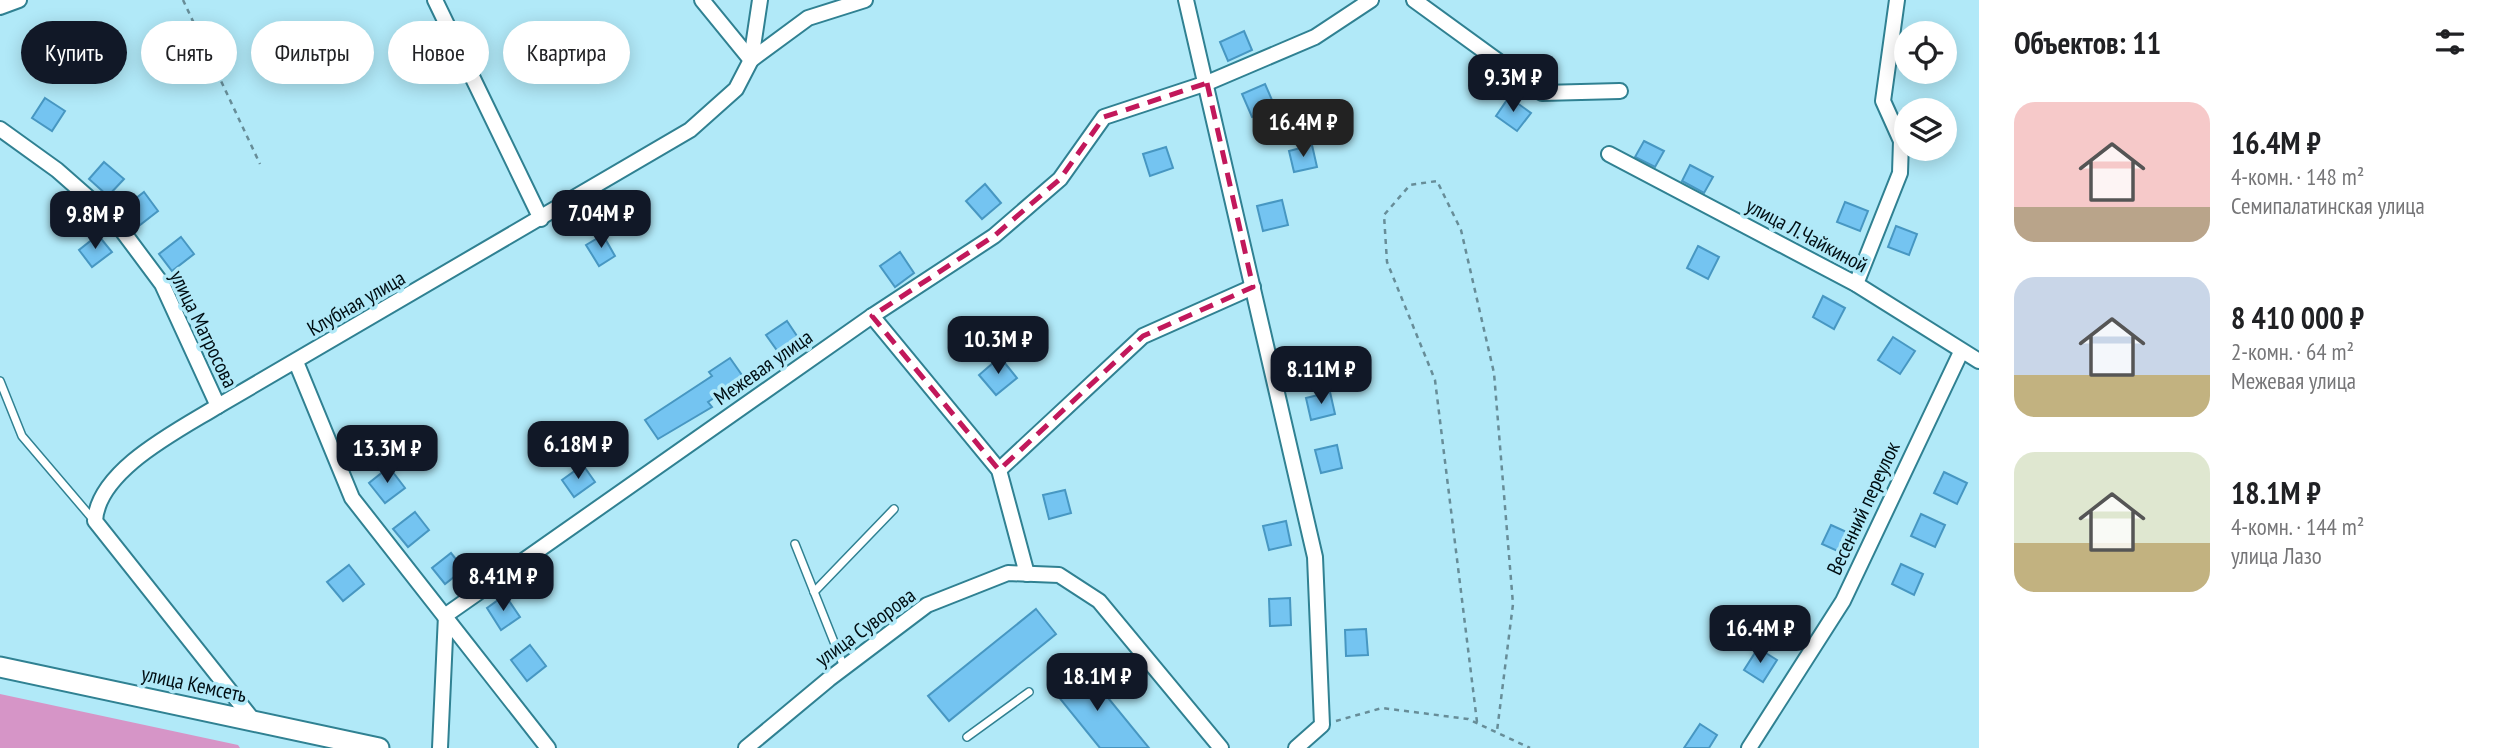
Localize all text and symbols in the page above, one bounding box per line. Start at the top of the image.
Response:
chip: Купить [21,21,127,84]
chip: Снять [141,21,237,84]
chip: Фильтры [251,21,374,84]
chip: Новое [388,21,489,84]
chip: Квартира [503,21,630,84]
map controls [1894,21,1957,161]
button: locate [1894,21,1957,84]
text: Объектов: 11 [2014,23,2161,62]
icon: filters [2431,23,2469,61]
pin: 9.3M ₽ [1456,54,1570,114]
text: 9.3M ₽ [1484,62,1542,91]
button: layers [1894,98,1957,161]
pin: 16.4M ₽ [1238,100,1368,159]
text: 16.4M ₽ [1269,107,1337,136]
text: 16.4M ₽ [2231,123,2321,162]
icon: home [2070,130,2154,214]
text: 4-комн. · 148 m² [2231,162,2364,191]
pin: 7.04M ₽ [536,190,666,250]
pin: 9.8M ₽ [38,191,152,251]
text: Семипалатинская улица [2231,191,2425,220]
street label: улица Л.Чайкиной [1741,192,1873,278]
text: 7.04M ₽ [568,198,634,227]
text: 9.8M ₽ [66,199,124,228]
street label: Клубная улица [302,264,410,342]
street label: улица Матросова [164,266,244,392]
text: 8 410 000 ₽ [2231,298,2364,337]
icon: home [2070,305,2154,389]
pin: 10.3M ₽ [933,316,1063,376]
street label: Межевая улица [709,323,817,411]
text: 10.3M ₽ [964,324,1032,353]
text: 2-комн. · 64 m² [2231,337,2354,366]
pin: 8.11M ₽ [1256,346,1386,406]
text: 8.11M ₽ [1287,354,1355,383]
text: Межевая улица [2231,366,2356,395]
pin: 6.18M ₽ [513,421,643,481]
pin: 13.3M ₽ [322,426,452,485]
text: 6.18M ₽ [544,429,612,458]
text: 13.3M ₽ [353,433,421,462]
street label: Весенний переулок [1820,437,1906,579]
text: 18.1M ₽ [2231,473,2321,512]
icon: home [2070,480,2154,564]
text: 4-комн. · 144 m² [2231,512,2364,541]
text: улица Лазо [2231,541,2322,570]
pin: 8.41M ₽ [438,554,568,613]
text: 8.41M ₽ [469,561,537,590]
street label: улица Суворова [810,582,920,672]
pin: 16.4M ₽ [1695,606,1825,665]
text: 16.4M ₽ [1726,613,1794,642]
pin: 18.1M ₽ [1032,654,1162,713]
street label: улица Кемсеть [139,660,249,708]
text: 18.1M ₽ [1063,661,1131,690]

